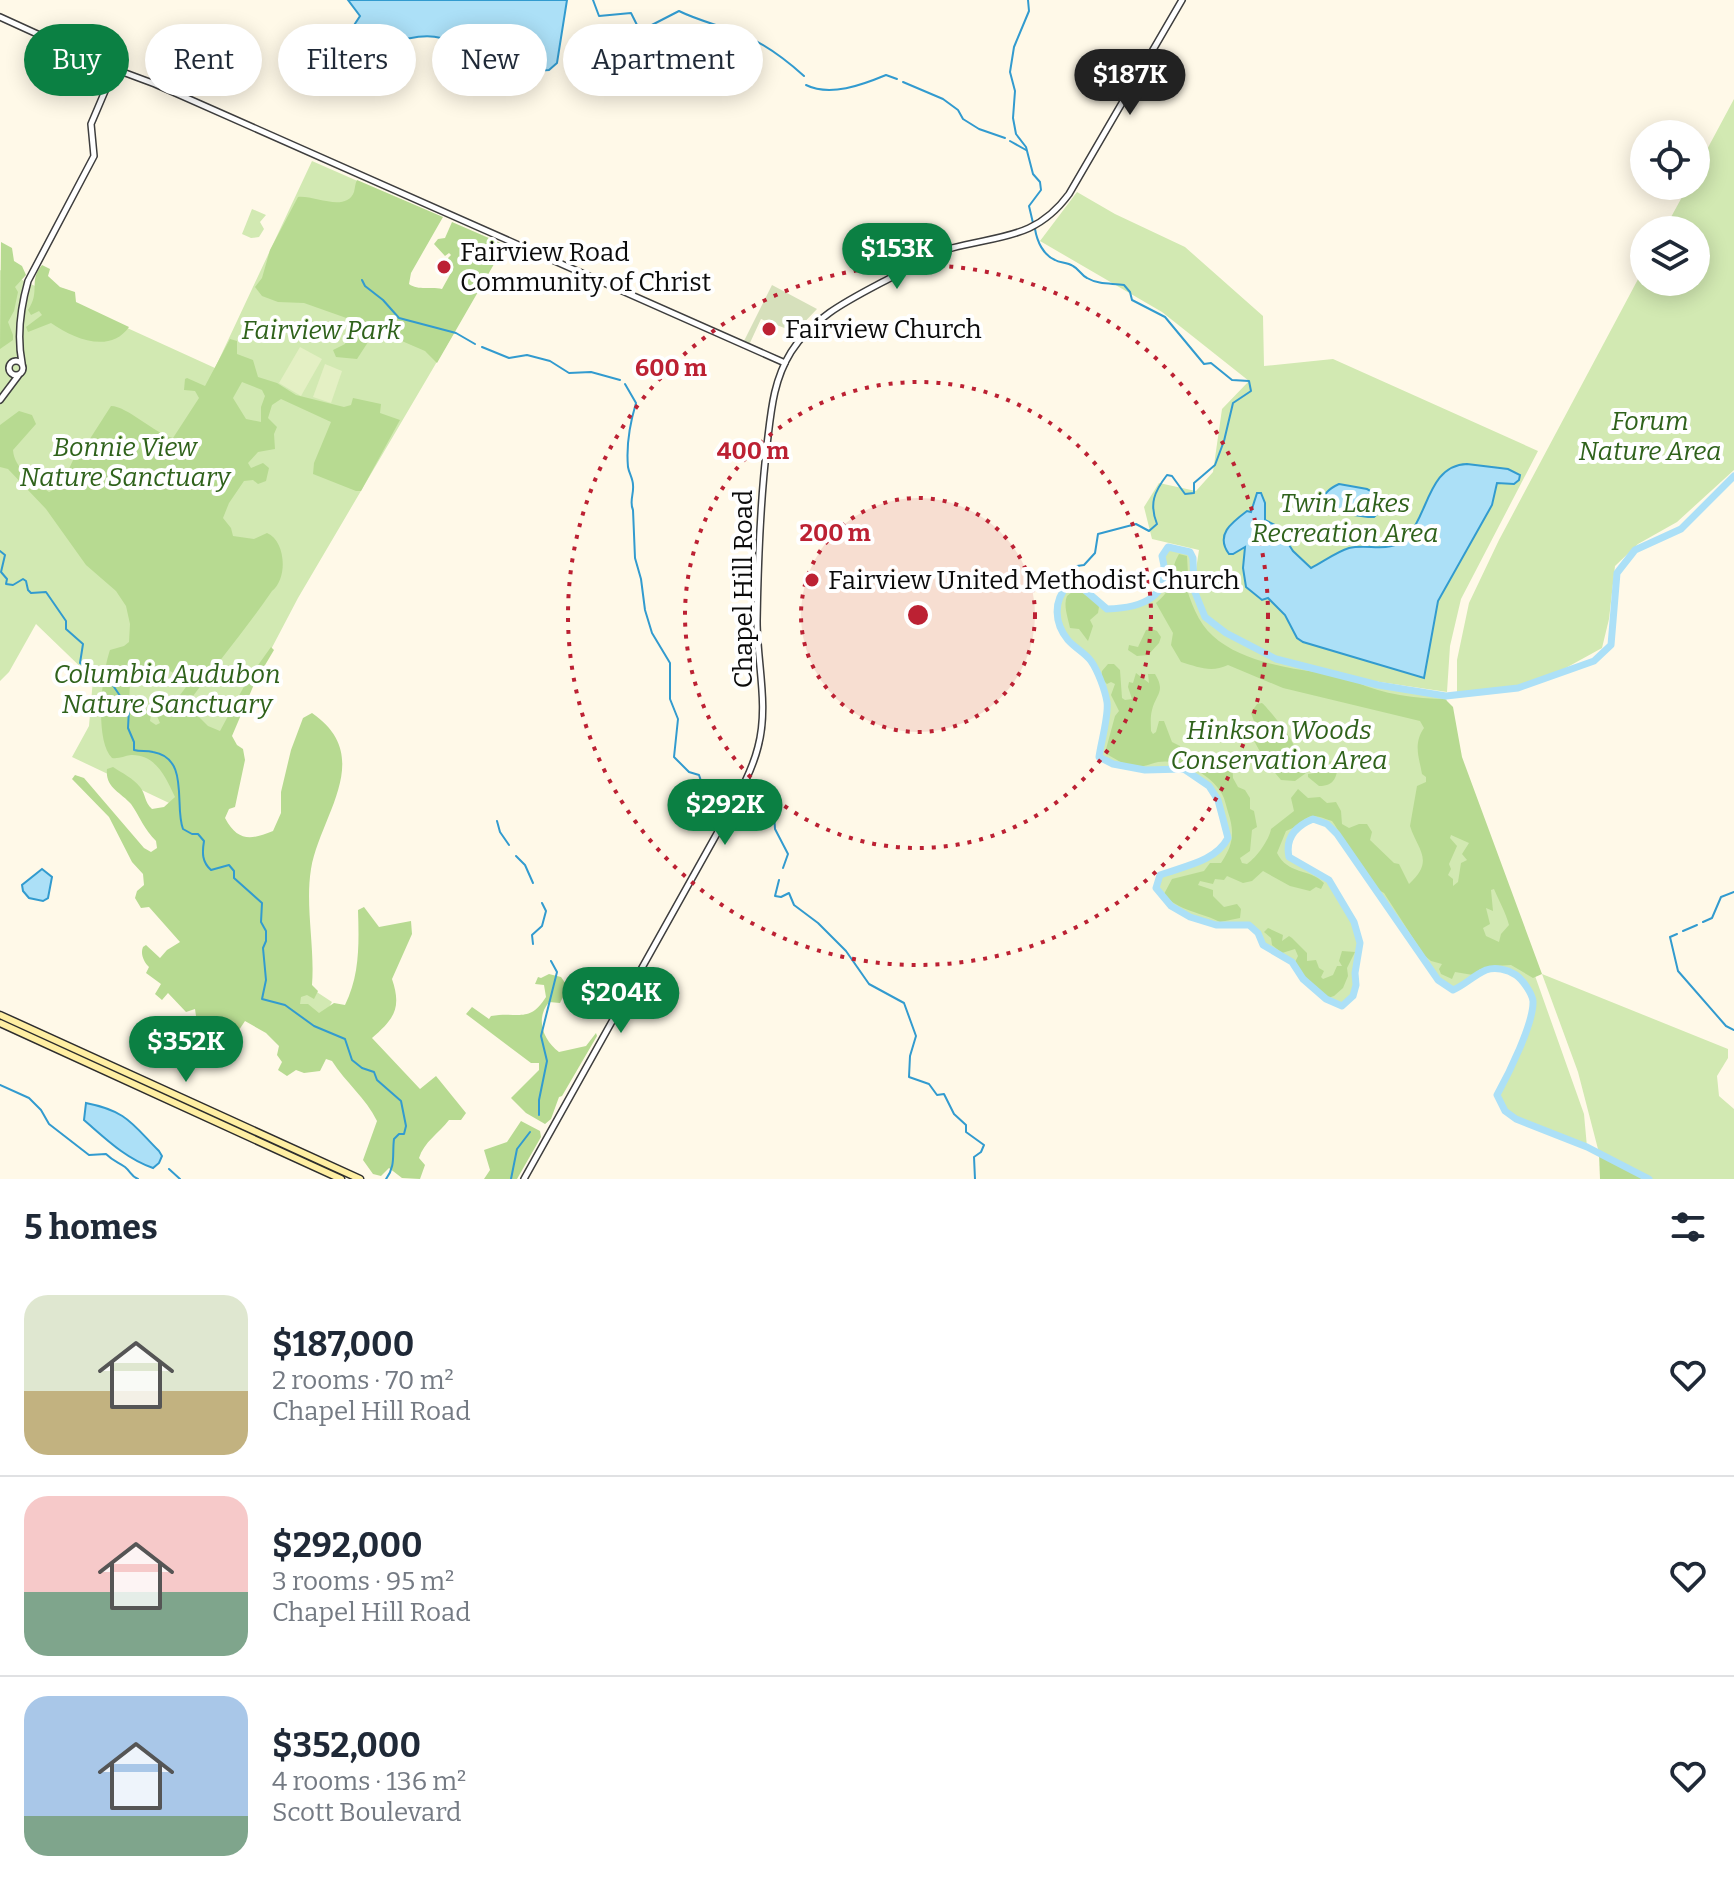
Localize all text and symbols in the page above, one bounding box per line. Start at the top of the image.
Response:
chip: Buy [24,24,129,96]
chip: Rent [145,24,262,96]
chip: Filters [278,24,416,96]
chip: New [432,24,547,96]
chip: Apartment [563,24,763,96]
pin: $187K [1074,49,1186,117]
text: $187K [1092,59,1168,90]
map controls [1630,120,1710,296]
button: locate [1630,120,1710,200]
button: layers [1630,216,1710,296]
pin: $153K [841,223,953,291]
text: $153K [860,233,934,264]
place label: Fairview Road Community of Christ [460,237,712,298]
marker: Fairview Road Community of Christ [435,258,453,276]
place label: Fairview Church [785,314,982,345]
park label: Fairview Park [241,315,402,346]
marker: Fairview Church [760,320,778,338]
text: 600 m [635,354,707,382]
park label: Forum Nature Area [1578,406,1722,467]
park label: Bonnie View Nature Sanctuary [20,432,232,493]
text: 400 m [717,437,789,465]
park label: Twin Lakes Recreation Area [1252,488,1438,549]
street label: Chapel Hill Road [728,490,759,688]
text: 200 m [799,519,871,547]
place label: Fairview United Methodist Church [828,565,1240,596]
marker: Fairview United Methodist Church [803,571,821,589]
centre of rings [904,601,932,629]
park label: Columbia Audubon Nature Sanctuary [53,659,281,720]
park label: Hinkson Woods Conservation Area [1171,715,1387,776]
pin: $292K [669,779,781,847]
text: $292K [685,789,765,820]
pin: $204K [565,967,677,1035]
text: $204K [580,977,662,1008]
pin: $352K [130,1016,242,1084]
text: $352K [147,1026,225,1057]
icon: filters [1666,1205,1710,1249]
text: 5 homes [24,1207,158,1248]
text: $187,000 [272,1324,414,1365]
icon: home [88,1327,184,1423]
icon: heart [1666,1353,1710,1397]
text: 2 rooms · 70 m² [272,1365,454,1396]
text: Chapel Hill Road [272,1396,471,1427]
text: $292,000 [272,1525,423,1566]
icon: home [88,1528,184,1624]
icon: heart [1666,1554,1710,1598]
text: 3 rooms · 95 m² [272,1566,454,1597]
text: Chapel Hill Road [272,1597,471,1628]
text: $352,000 [272,1725,421,1766]
icon: home [88,1728,184,1824]
icon: heart [1666,1754,1710,1798]
text: 4 rooms · 136 m² [272,1766,466,1797]
text: Scott Boulevard [272,1797,462,1828]

